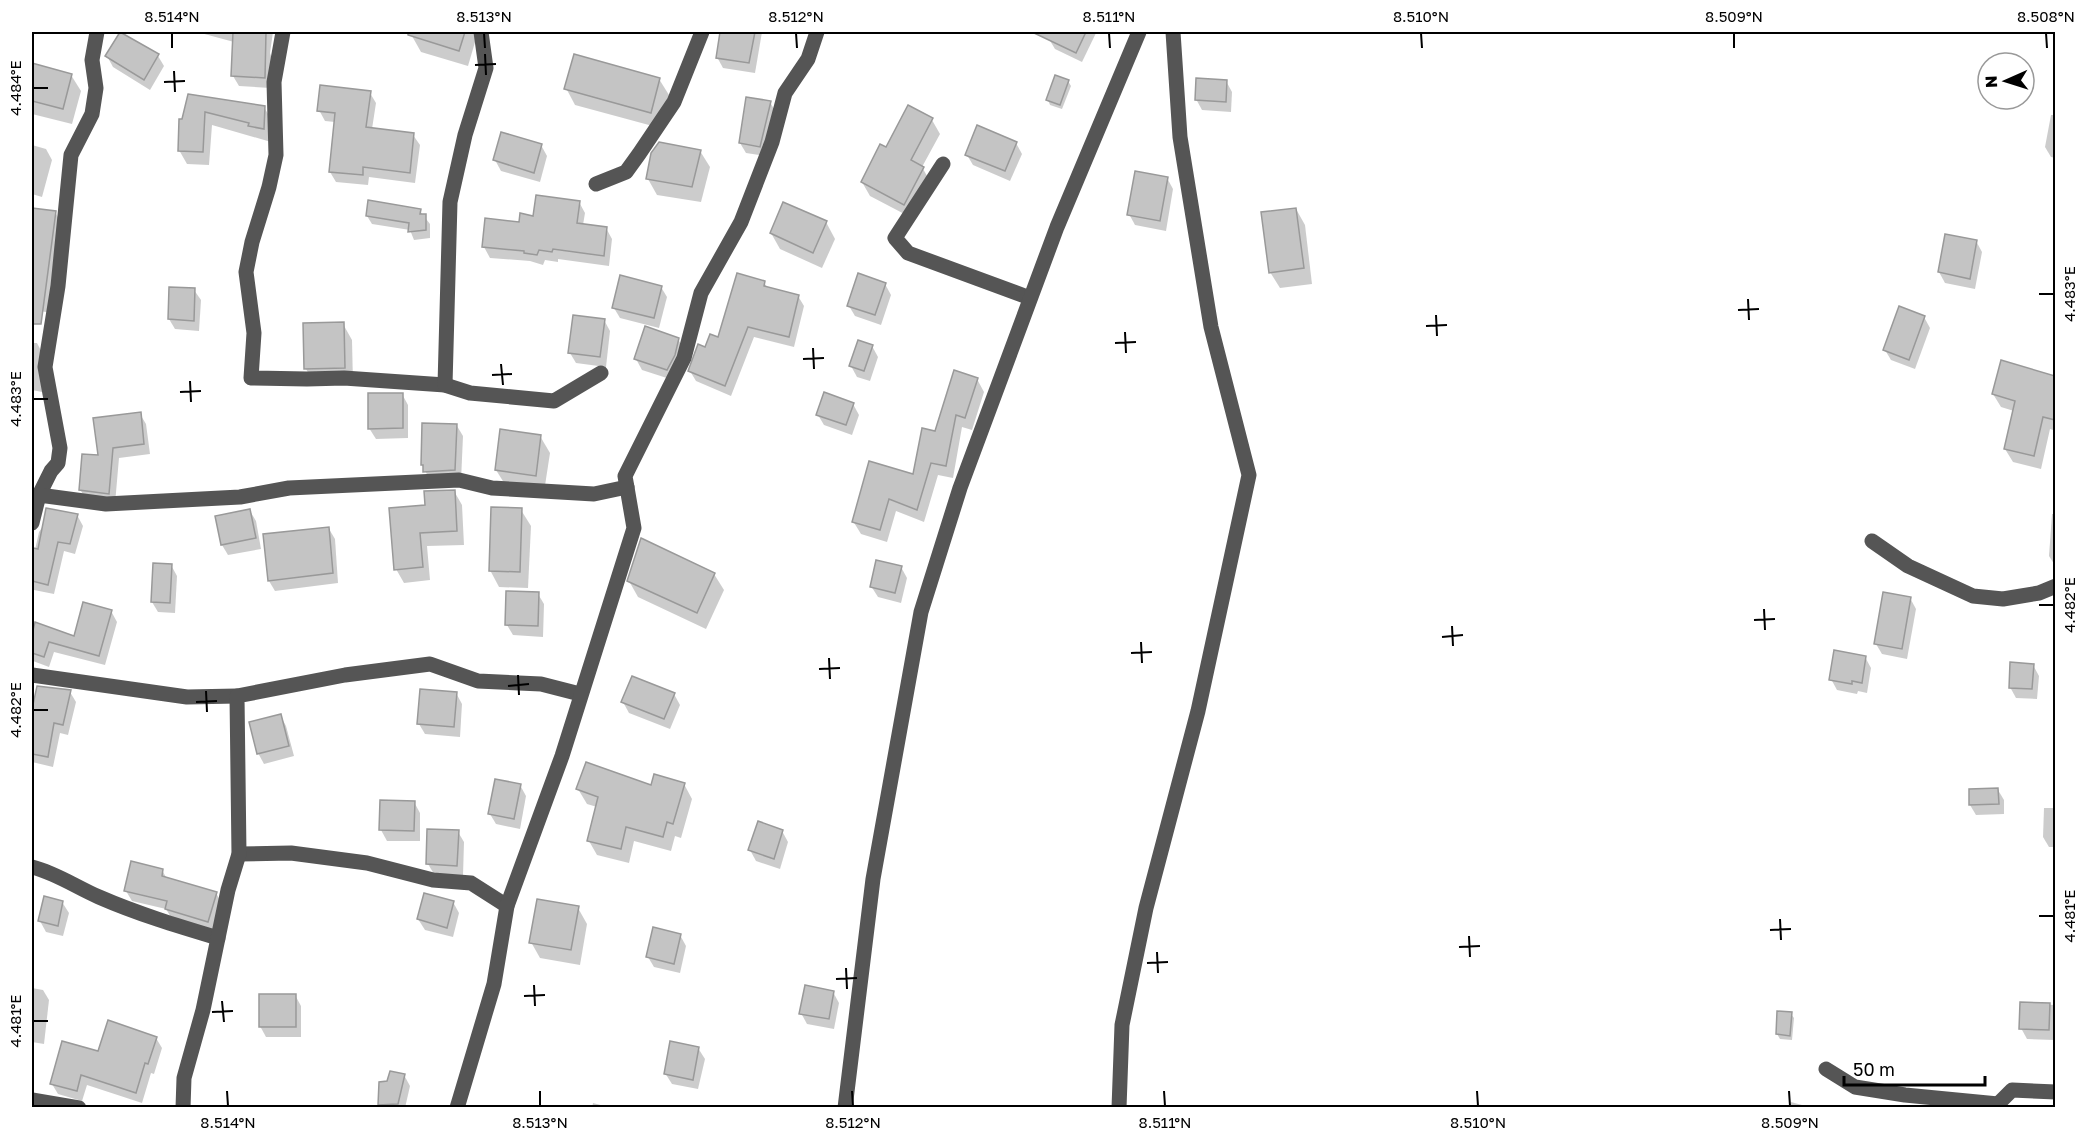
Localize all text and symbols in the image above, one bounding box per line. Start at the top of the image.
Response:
text: 8.514°N [144,7,200,25]
text: 8.513°N [456,7,512,25]
text: 8.512°N [768,7,824,25]
text: 8.511°N [1083,7,1135,25]
text: 8.510°N [1393,7,1449,25]
text: 8.509°N [1705,7,1763,25]
text: 8.508°N [2017,7,2075,25]
north arrow [1976,51,2036,111]
text: 4.484°E [6,60,24,116]
text: N [1981,75,2001,88]
text: 4.483°E [2060,266,2078,322]
text: 4.483°E [6,371,24,427]
text: 4.482°E [2060,577,2078,633]
text: 4.482°E [6,682,24,738]
text: 4.481°E [2060,889,2078,943]
text: 4.481°E [6,994,24,1048]
scale bar [1844,1049,1985,1087]
text: 50 m [1853,1058,1895,1080]
text: 8.514°N [200,1113,256,1131]
text: 8.513°N [512,1113,568,1131]
text: 8.512°N [825,1113,881,1131]
text: 8.511°N [1139,1113,1191,1131]
text: 8.510°N [1450,1113,1506,1131]
text: 8.509°N [1761,1113,1819,1131]

